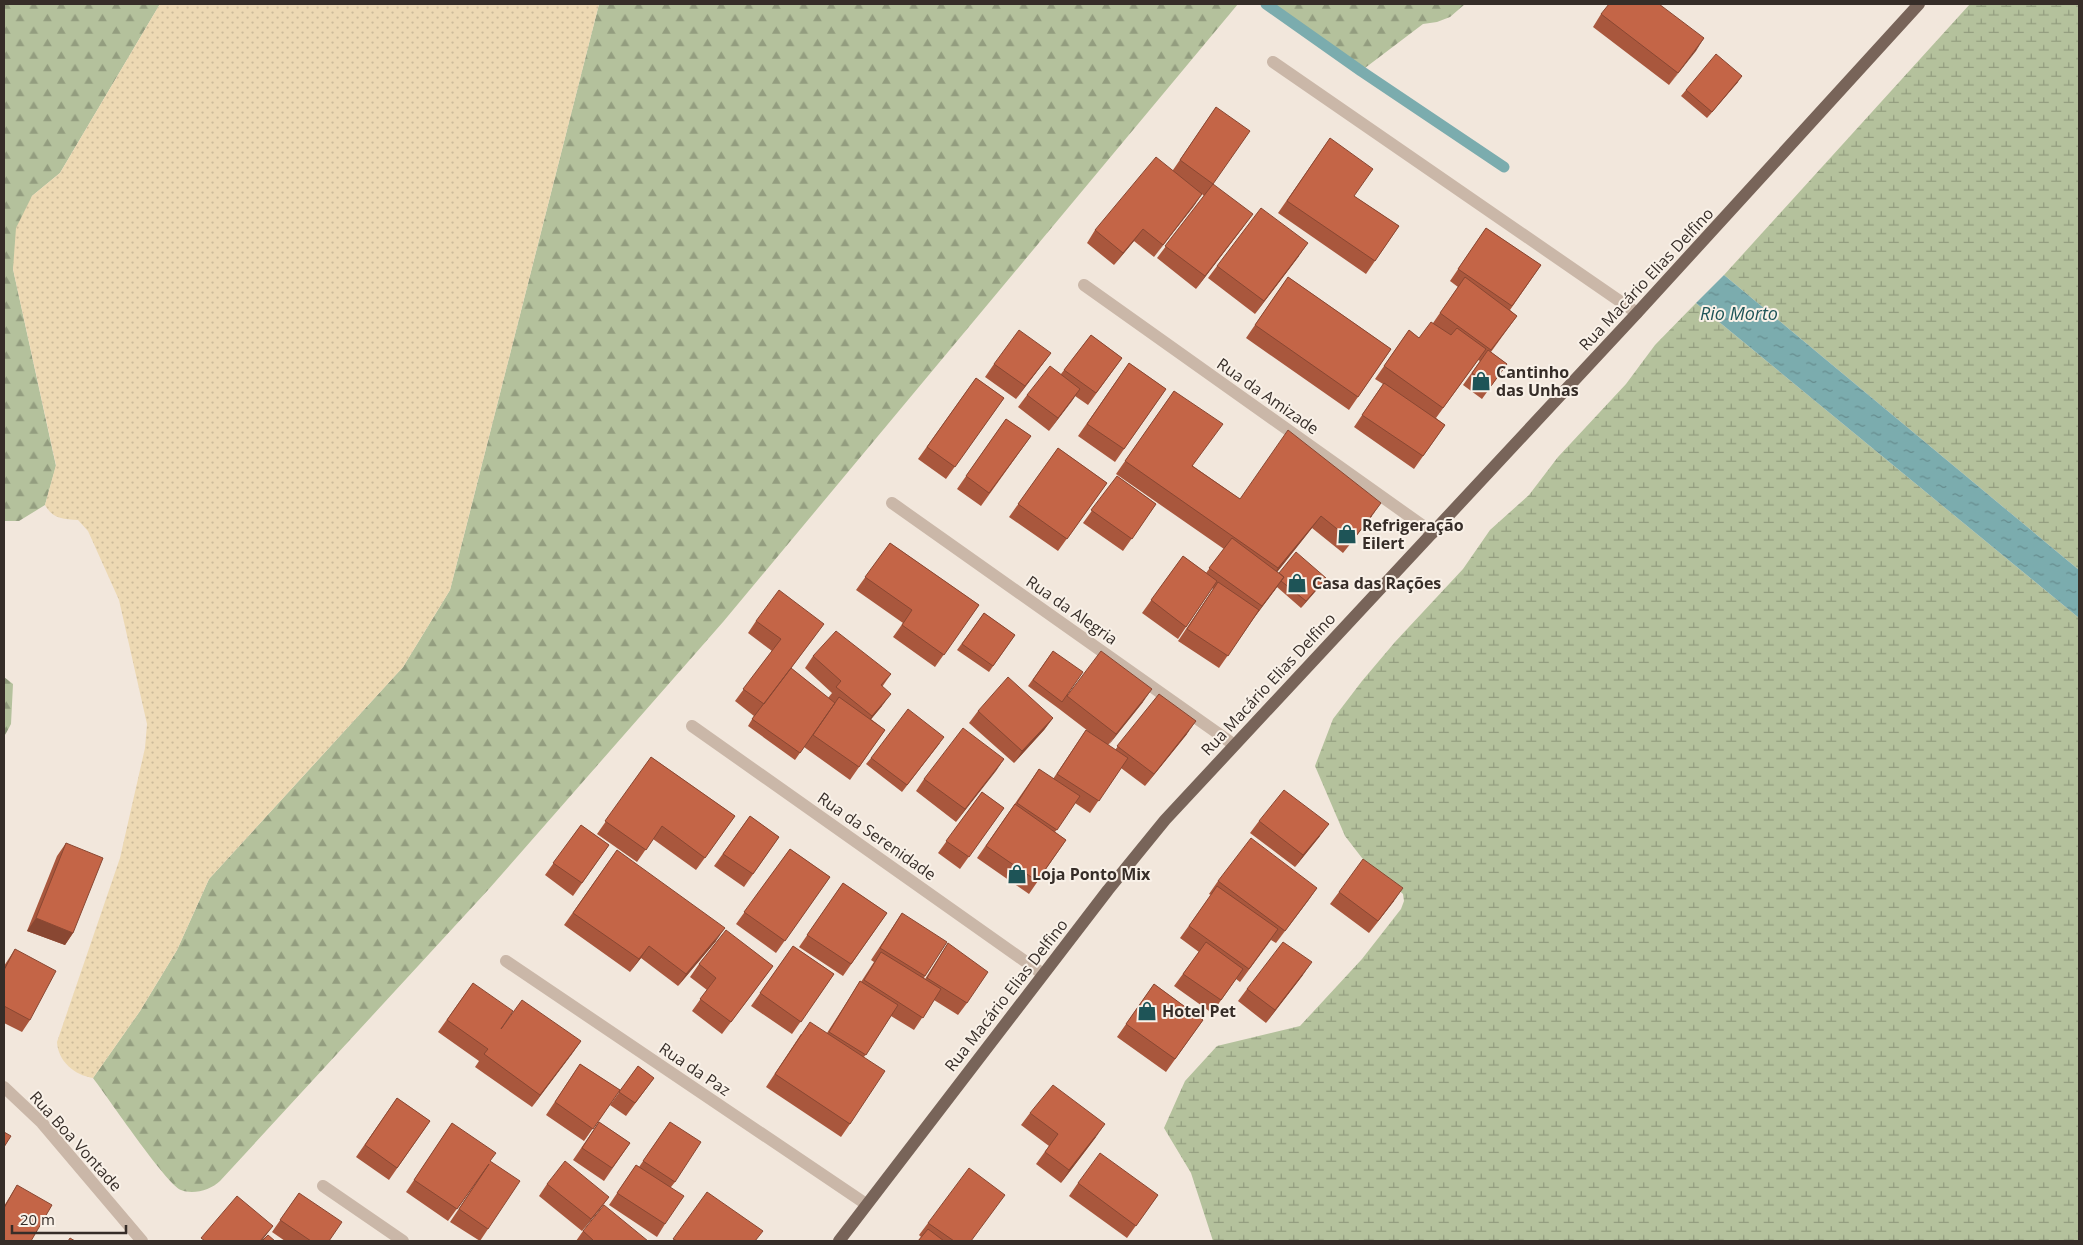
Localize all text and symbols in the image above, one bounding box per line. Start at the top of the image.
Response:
street label: Rua Macário Elias Delfino [1574,203,1718,355]
water label: Rio Morto [1700,301,1778,325]
street label: Rua da Amizade [1213,353,1323,439]
place label: Cantinho das Unhas [1496,361,1579,401]
shop icon: Cantinho das Unhas [1470,370,1492,392]
place label: Refrigeração Eilert [1362,514,1464,554]
shop icon: Refrigeração Eilert [1336,523,1358,545]
street label: Rua da Alegria [1022,570,1122,650]
shop icon: Casa das Rações [1286,572,1308,594]
place label: Casa das Rações [1312,572,1441,594]
street label: Rua Macário Elias Delfino [1196,608,1340,760]
street label: Rua da Serenidade [813,787,941,885]
shop icon: Loja Ponto Mix [1006,863,1028,885]
place label: Loja Ponto Mix [1032,863,1151,885]
street label: Rua Macário Elias Delfino [939,914,1073,1076]
shop icon: Hotel Pet [1136,1000,1158,1022]
place label: Hotel Pet [1162,1000,1236,1022]
street label: Rua da Paz [655,1037,735,1101]
street label: Rua Boa Vontade [25,1086,127,1196]
scale bar [12,1202,126,1234]
text: 20 m [20,1209,55,1229]

